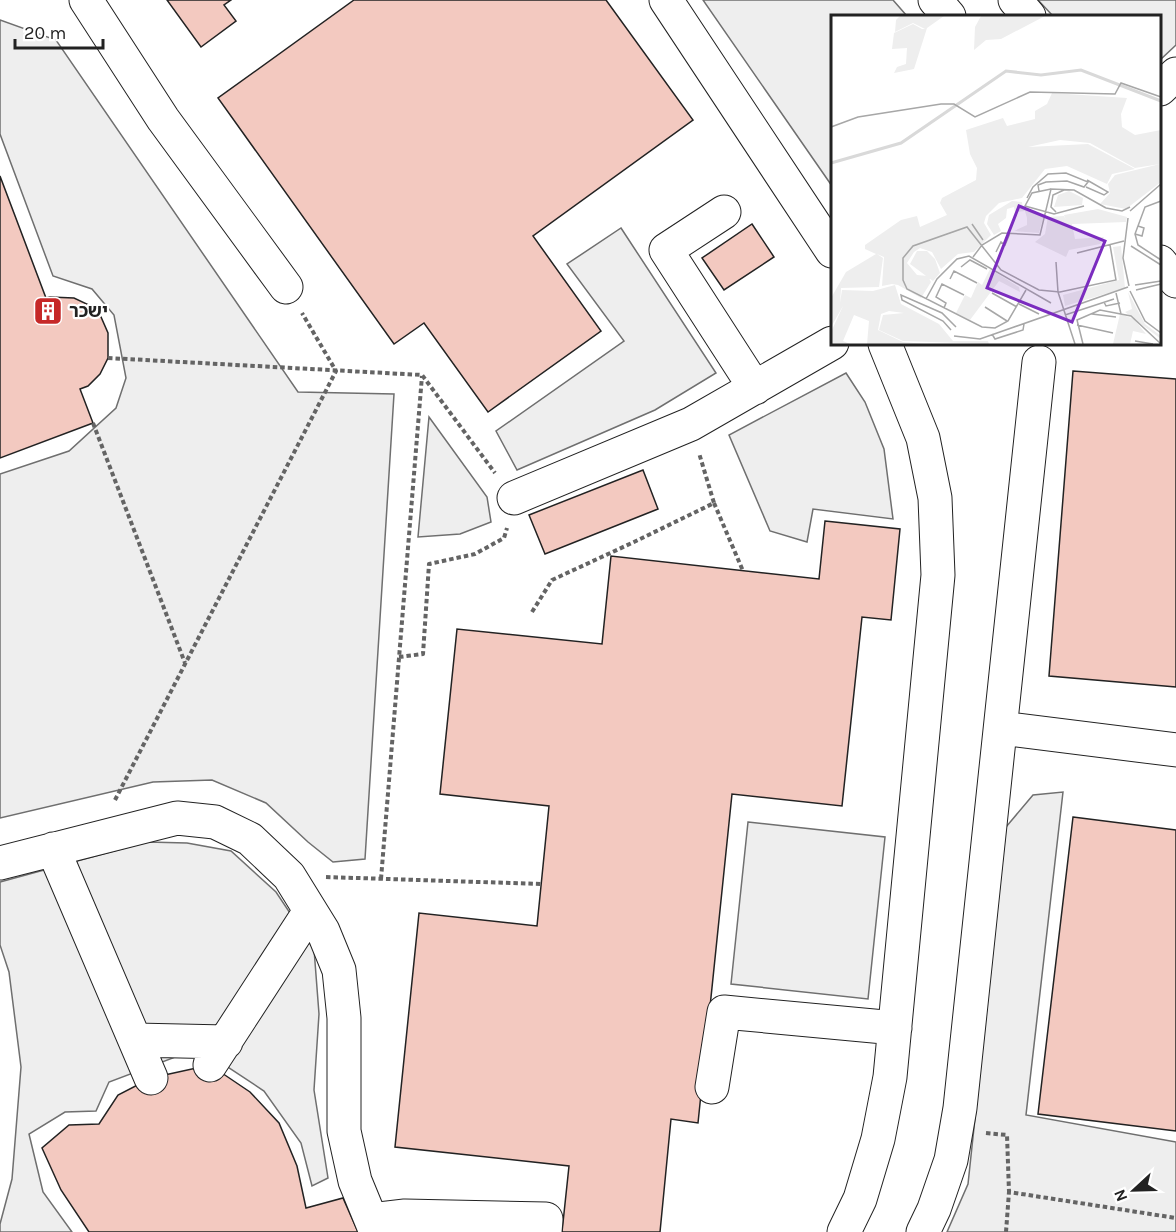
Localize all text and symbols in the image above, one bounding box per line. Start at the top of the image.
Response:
scale bar [15,12,104,50]
inset map [831,15,1161,345]
text: 20 m [24,22,66,44]
building icon: ישכר [32,295,64,327]
place label: ישכר [69,300,108,322]
north arrow [1104,1160,1164,1220]
text: N [1110,1187,1132,1204]

